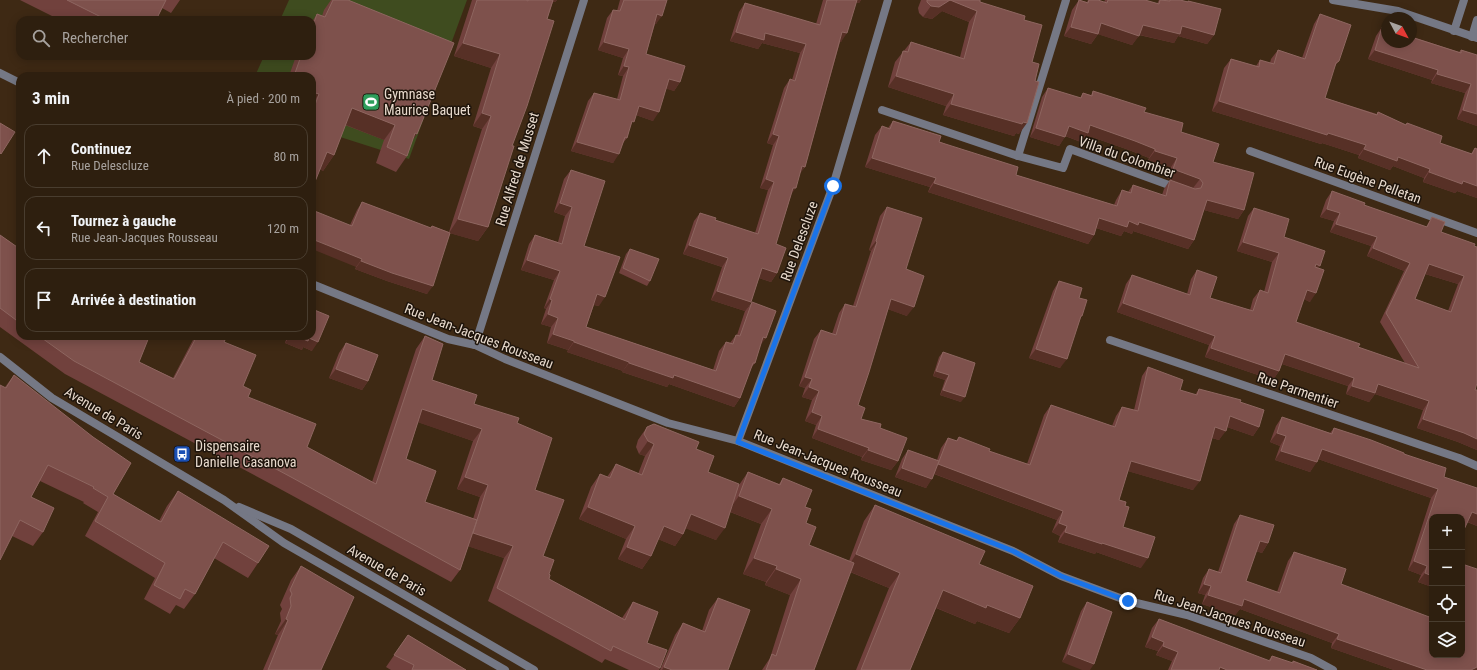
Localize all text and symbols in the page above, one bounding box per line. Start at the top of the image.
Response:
north arrow [1381,12,1417,48]
search box [16,16,316,60]
icon: search [30,27,52,49]
text: Rechercher [62,29,128,47]
place label: Gymnase Maurice Baquet [384,86,471,118]
text: 3 min [32,88,70,108]
text: À pied · 200 m [226,91,300,106]
sports icon: Gymnase Maurice Baquet [361,92,381,112]
street label: Rue Alfred de Musset [492,110,542,228]
street label: Villa du Colombier [1077,133,1177,181]
text: Continuez [71,140,132,158]
icon: ahead [33,145,55,167]
text: 80 m [273,149,299,164]
street label: Rue Eugène Pelletan [1312,153,1424,207]
text: Rue Delescluze [71,158,149,173]
route start [824,177,842,195]
street label: Rue Delescluze [777,199,821,283]
text: Tournez à gauche [71,212,176,230]
icon: left [33,217,55,239]
text: 120 m [267,221,299,236]
text: Rue Jean-Jacques Rousseau [71,230,218,245]
icon: arrive [33,289,55,311]
text: Arrivée à destination [71,291,196,309]
street label: Rue Jean-Jacques Rousseau [402,300,556,372]
street label: Rue Parmentier [1255,369,1341,411]
street label: Avenue de Paris [62,383,146,443]
street label: Rue Jean-Jacques Rousseau [752,426,904,500]
place label: Dispensaire Danielle Casanova [195,438,297,470]
bus stop icon: Dispensaire Danielle Casanova [172,444,192,464]
map controls [1429,514,1465,658]
button: + [1429,514,1465,550]
street label: Avenue de Paris [345,541,429,599]
button: − [1429,550,1465,586]
street label: Rue Jean-Jacques Rousseau [1152,586,1308,650]
button: locate [1429,586,1465,622]
route end [1119,592,1137,610]
button: layers [1429,622,1465,658]

